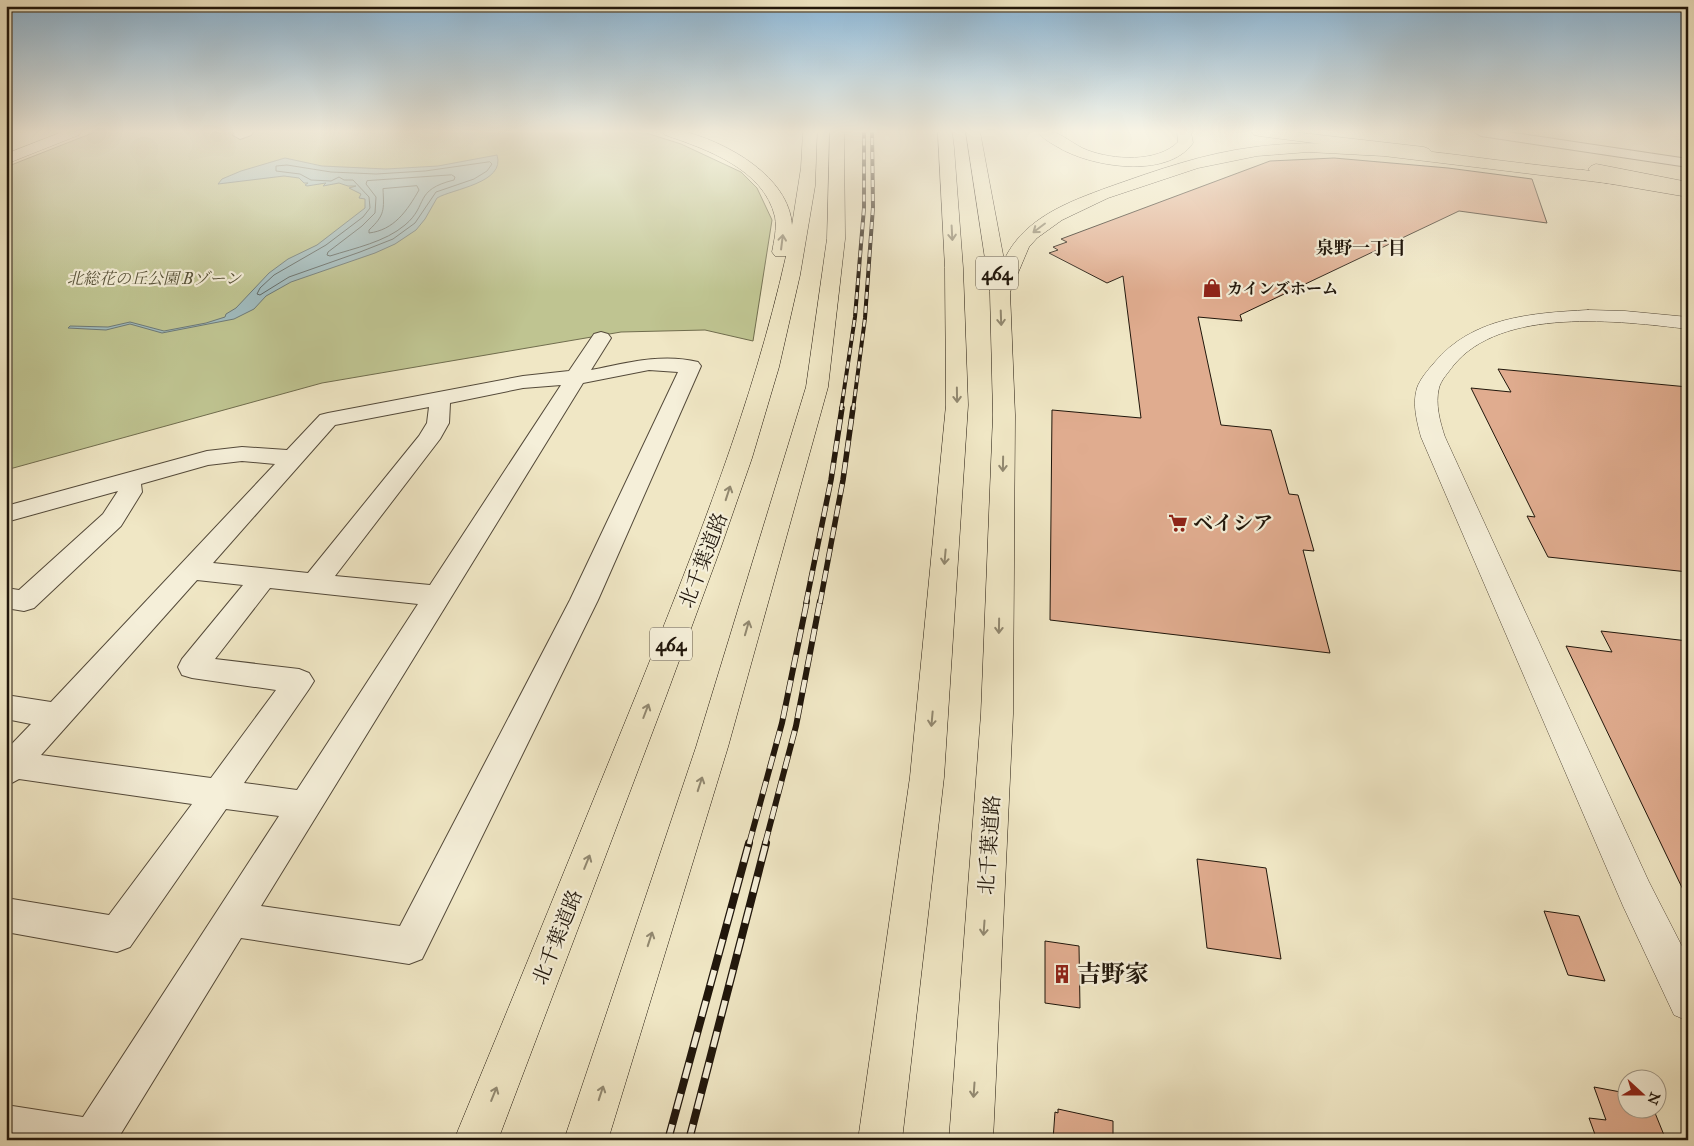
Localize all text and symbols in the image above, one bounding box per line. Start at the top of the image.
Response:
one-way arrow [1033,222,1046,233]
one-way arrow [948,224,957,240]
one-way arrow [778,235,788,251]
district label: 泉野一丁目 [1316,237,1406,259]
road number: 464 [976,256,1018,290]
park label: 北総花の丘公園 Bゾーン [67,269,242,288]
shop icon: カインズホーム [1201,277,1223,299]
place label: カインズホーム [1227,279,1338,298]
one-way arrow [996,310,1006,326]
one-way arrow [952,386,962,403]
one-way arrow [998,456,1008,472]
one-way arrow [723,486,733,502]
street label: 北千葉道路 [674,509,732,611]
place label: ベイシア [1193,511,1273,535]
supermarket icon: ベイシア [1167,512,1189,534]
one-way arrow [940,549,949,565]
one-way arrow [995,618,1004,634]
one-way arrow [742,620,752,636]
road number: 464 [650,628,692,661]
one-way arrow [641,704,651,719]
one-way arrow [927,711,936,727]
one-way arrow [696,776,705,792]
street label: 北千葉道路 [974,794,1004,896]
one-way arrow [582,855,592,870]
street label: 北千葉道路 [527,886,587,988]
one-way arrow [980,920,989,936]
one-way arrow [646,931,656,947]
place label: 吉野家 [1077,959,1149,989]
building icon: 吉野家 [1051,963,1073,985]
north arrow [1616,1068,1666,1118]
one-way arrow [970,1082,979,1098]
one-way arrow [597,1086,606,1102]
one-way arrow [490,1087,499,1103]
text: N [1644,1090,1664,1107]

